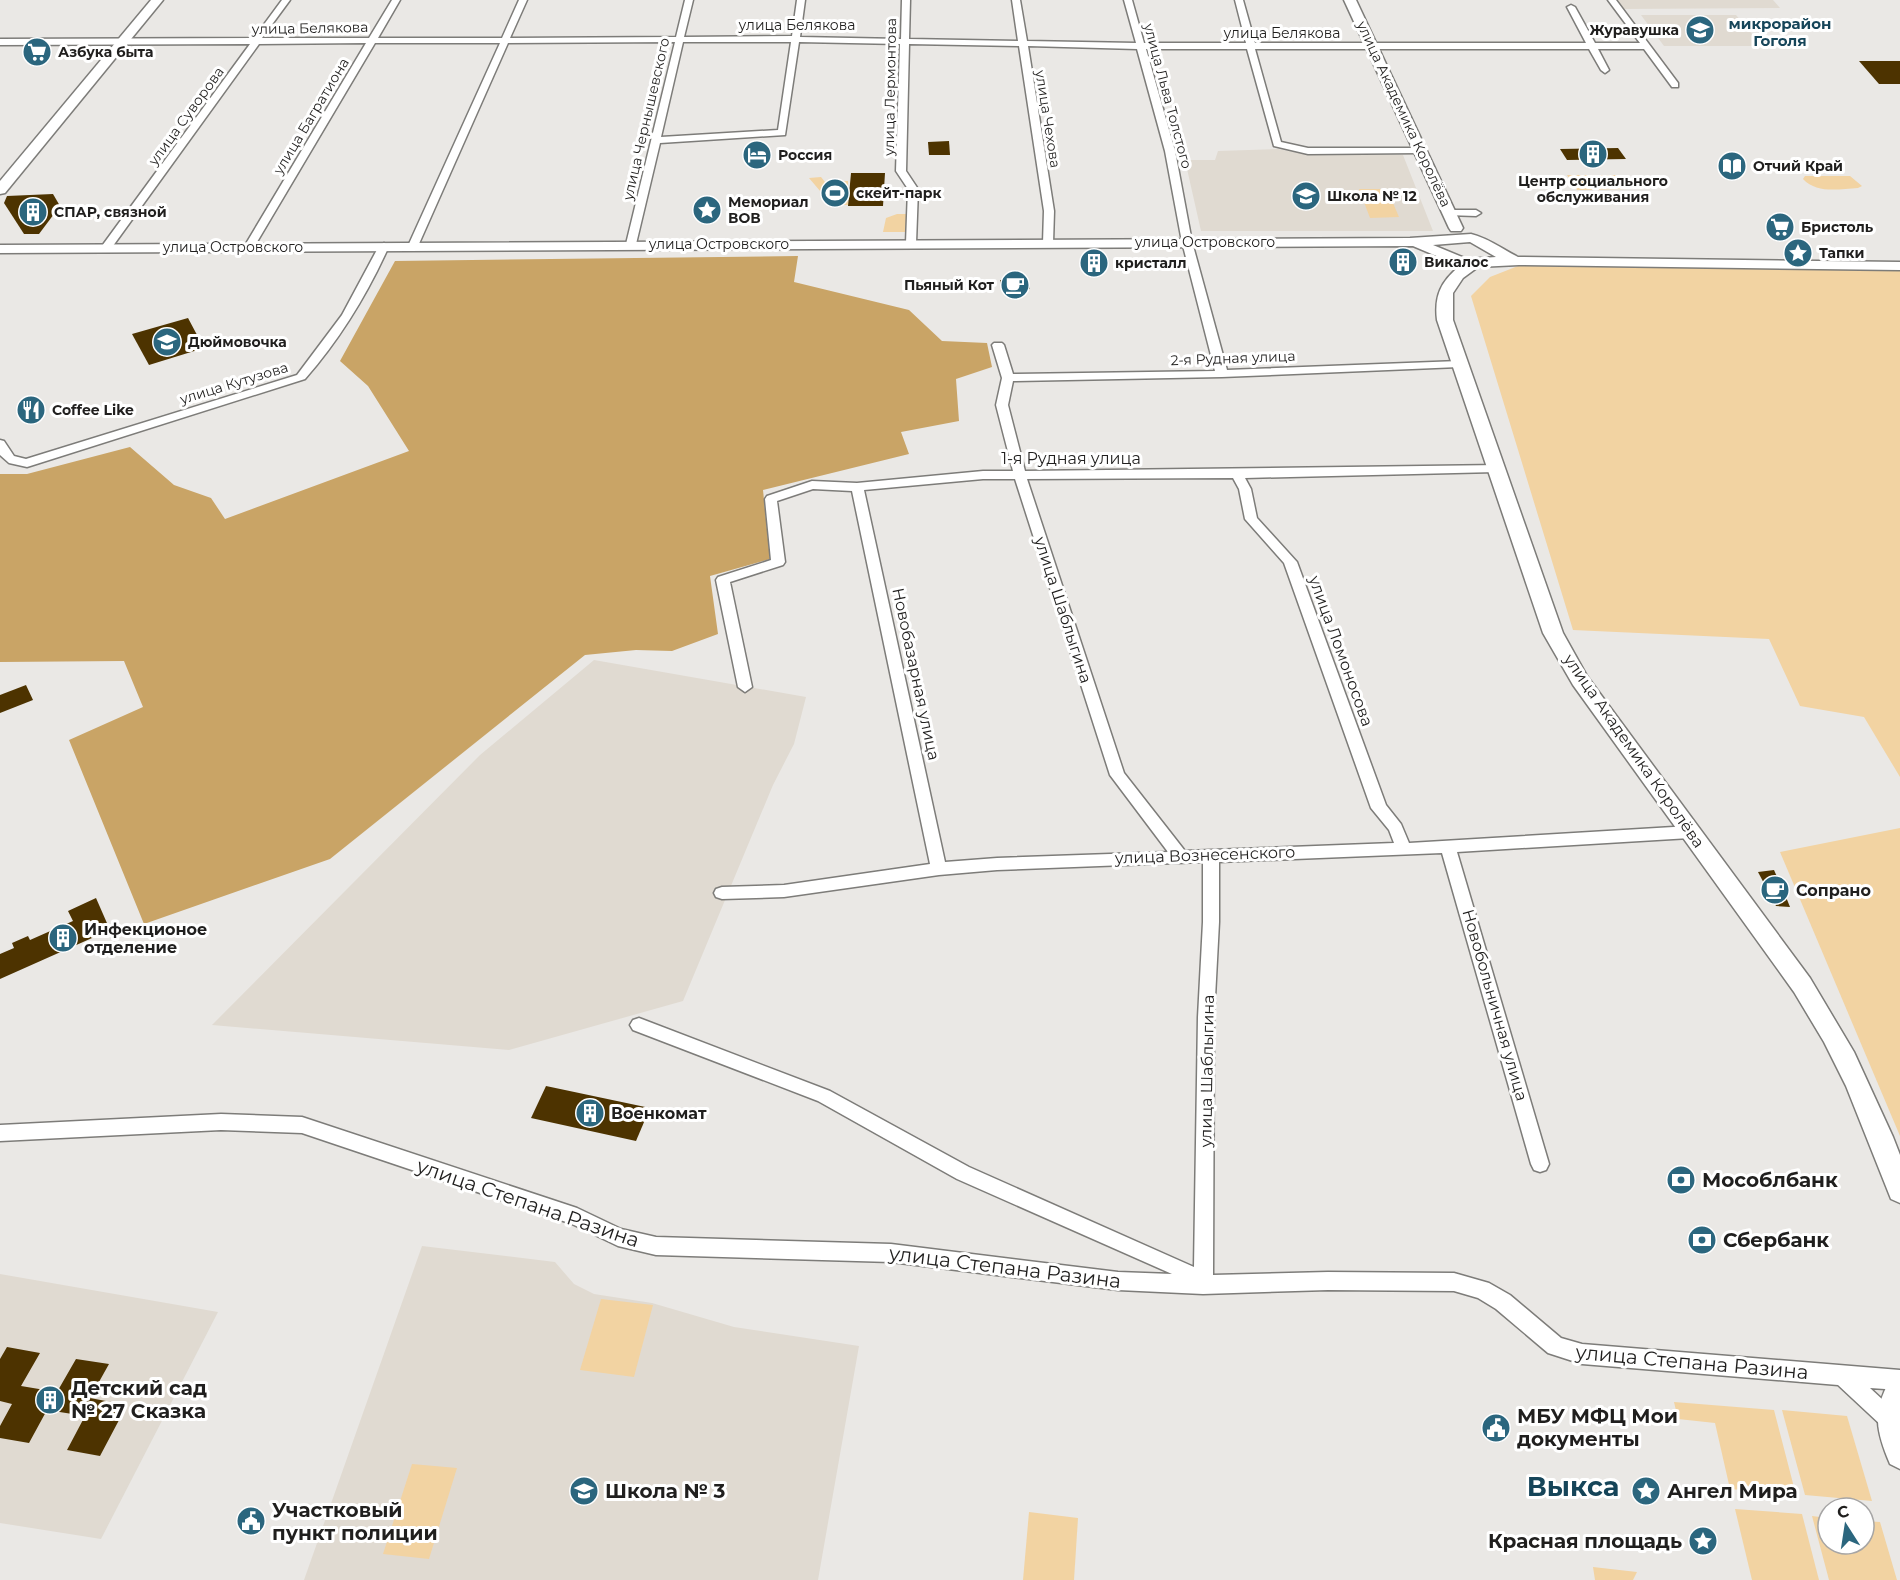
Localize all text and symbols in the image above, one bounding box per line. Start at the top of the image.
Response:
school or university icon: Журавушка [1684,14,1716,46]
district label: микрорайон Гоголя [1729,14,1831,50]
street label: улица Белякова [738,16,855,34]
street label: улица Академика Королёва [1352,17,1455,210]
street label: улица Белякова [250,18,369,38]
street label: улица Лермонтова [880,18,900,157]
street label: улица Льва Толстого [1140,20,1196,171]
place label: Журавушка [1590,21,1679,39]
street label: улица Белякова [1223,24,1340,42]
supermarket icon: Азбука быта [21,36,53,68]
street label: улица Чернышевского [618,36,673,203]
place label: Азбука быта [58,43,154,61]
street label: улица Багратиона [269,54,353,178]
street label: улица Суворова [144,63,228,170]
street label: улица Чехова [1031,68,1065,169]
building icon: Центр социального обслуживания [1577,138,1609,170]
hotel icon: Россия [741,139,773,171]
place label: Россия [778,146,832,164]
library icon: Отчий Край [1716,150,1748,182]
place label: Отчий Край [1753,157,1843,175]
place label: Центр социального обслуживания [1518,172,1668,206]
sports icon: скейт-парк [819,177,851,209]
school or university icon: Школа № 12 [1290,180,1322,212]
place label: скейт-парк [856,184,942,202]
place label: Школа № 12 [1327,187,1417,205]
place label: Мемориал ВОВ [728,193,809,227]
place icon: Мемориал ВОВ [691,194,723,226]
building icon: СПАР, связной [17,196,49,228]
place label: СПАР, связной [54,203,167,221]
supermarket icon: Бристоль [1764,211,1796,243]
place label: Бристоль [1801,218,1874,236]
street label: улица Островского [1134,233,1275,251]
street label: улица Островского [648,235,789,253]
place icon: Тапки [1782,237,1814,269]
street label: улица Островского [162,238,303,256]
place label: Тапки [1819,244,1865,262]
building icon: Викалос [1387,246,1419,278]
building icon: кристалл [1078,247,1110,279]
place label: Викалос [1424,253,1489,271]
place label: кристалл [1115,254,1187,272]
cafe icon: Пьяный Кот [999,269,1031,301]
place label: Пьяный Кот [904,276,995,294]
school or university icon: Дюймовочка [151,326,183,358]
place label: Дюймовочка [188,333,287,351]
street label: 2-я Рудная улица [1170,347,1296,369]
street label: улица Кутузова [177,358,290,408]
restaurant icon: Coffee Like [15,394,47,426]
place label: Coffee Like [52,401,134,419]
street label: 1-я Рудная улица [1001,449,1141,468]
street label: улица Шаблыгина [1030,533,1096,686]
street label: улица Ломоносова [1305,572,1377,729]
street label: Новобазарная улица [888,586,944,762]
street label: улица Академика Королёва [1559,650,1708,852]
street label: улица Вознесенского [1113,842,1296,868]
cafe icon: Сопрано [1759,874,1791,906]
place label: Сопрано [1796,881,1871,900]
street label: Новобольничная улица [1459,907,1531,1103]
place label: Инфекционое отделение [84,920,207,957]
building icon: Инфекционое отделение [47,922,79,954]
street label: улица Шаблыгина [1196,994,1218,1149]
building icon: Военкомат [574,1097,606,1129]
place label: Военкомат [611,1104,707,1123]
street label: улица Степана Разина [413,1153,642,1252]
bank icon: Мособлбанк [1665,1164,1697,1196]
place label: Мособлбанк [1702,1168,1838,1192]
bank icon: Сбербанк [1686,1224,1718,1256]
place label: Сбербанк [1723,1228,1829,1252]
street label: улица Степана Разина [887,1241,1122,1293]
street label: улица Степана Разина [1574,1340,1809,1384]
place label: Детский сад № 27 Сказка [71,1376,207,1423]
building icon: Детский сад № 27 Сказка [34,1384,66,1416]
place label: МБУ МФЦ Мои документы [1517,1404,1678,1451]
public building icon: МБУ МФЦ Мои документы [1480,1412,1512,1444]
district label: Выкса [1527,1470,1619,1503]
school or university icon: Школа № 3 [568,1475,600,1507]
place icon: Ангел Мира [1630,1475,1662,1507]
place label: Школа № 3 [605,1479,725,1503]
place label: Ангел Мира [1667,1479,1798,1503]
north arrow [1816,1496,1876,1556]
place label: Участковый пункт полиции [272,1498,438,1545]
text: С [1835,1501,1851,1522]
public building icon: Участковый пункт полиции [235,1505,267,1537]
place icon: Красная площадь [1687,1525,1719,1557]
place label: Красная площадь [1488,1529,1682,1553]

